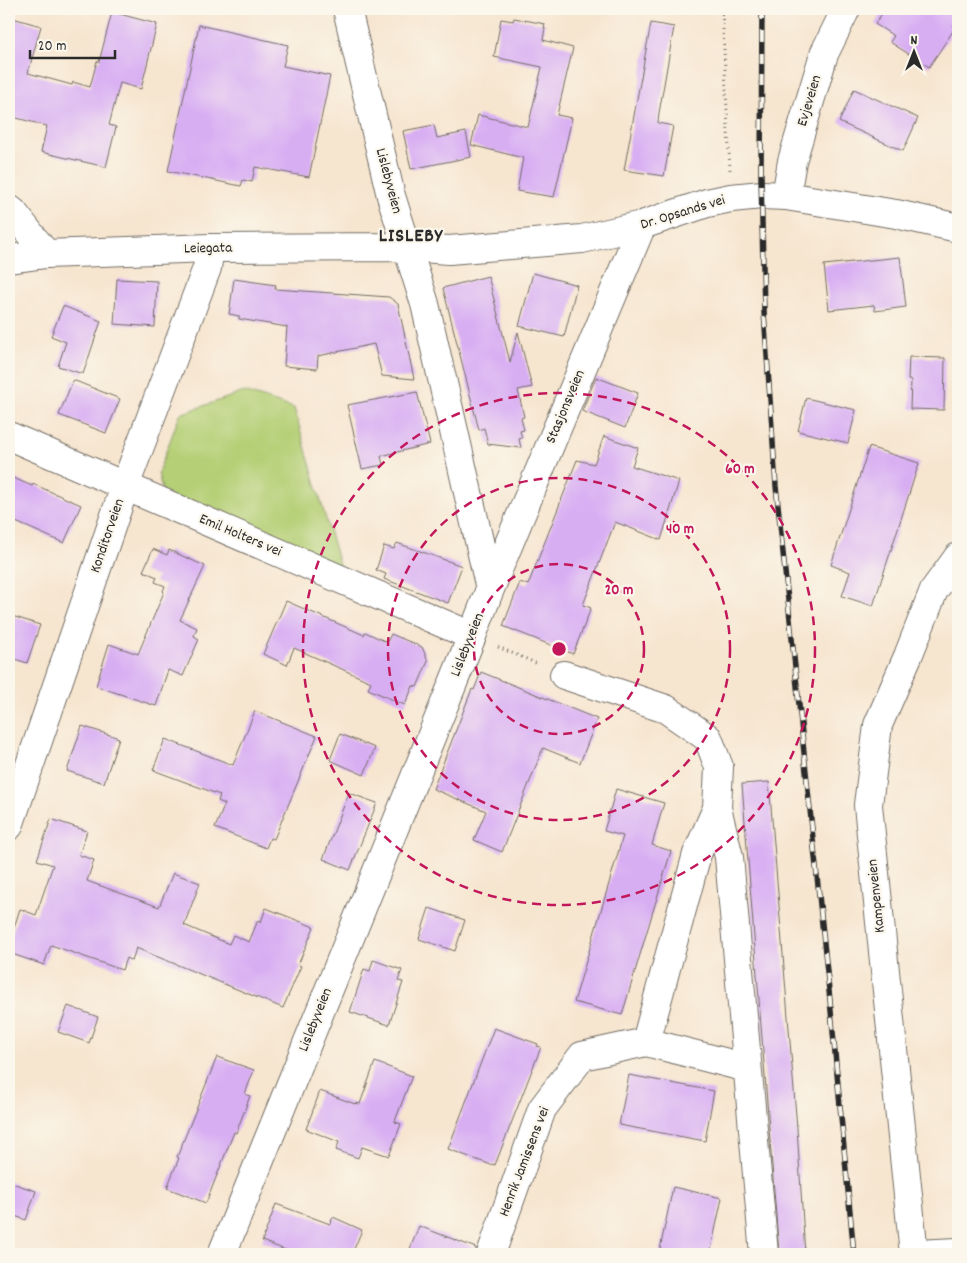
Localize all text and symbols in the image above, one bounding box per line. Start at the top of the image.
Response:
scale bar [30,28,115,60]
north arrow [890,28,940,78]
text: N [911,31,918,51]
text: 20 m [38,36,66,58]
street label: Evjeveien [792,73,828,129]
street label: Lislebyveien [369,146,407,216]
street label: Dr. Opsands vei [638,190,728,236]
district label: LISLEBY [379,223,444,251]
street label: Leiegata [184,238,233,260]
street label: Stasjonsveien [541,367,591,447]
text: 60 m [725,459,755,481]
street label: Konditorveien [85,496,131,576]
street label: Emil Holters vei [195,509,285,563]
text: 40 m [666,519,694,541]
text: 20 m [605,580,633,602]
street label: Lislebyveien [445,610,491,680]
centre of rings [550,640,568,658]
street label: Kampenveien [862,858,892,934]
street label: Lislebyveien [293,985,339,1055]
street label: Henrik Jamissens vei [494,1104,556,1220]

